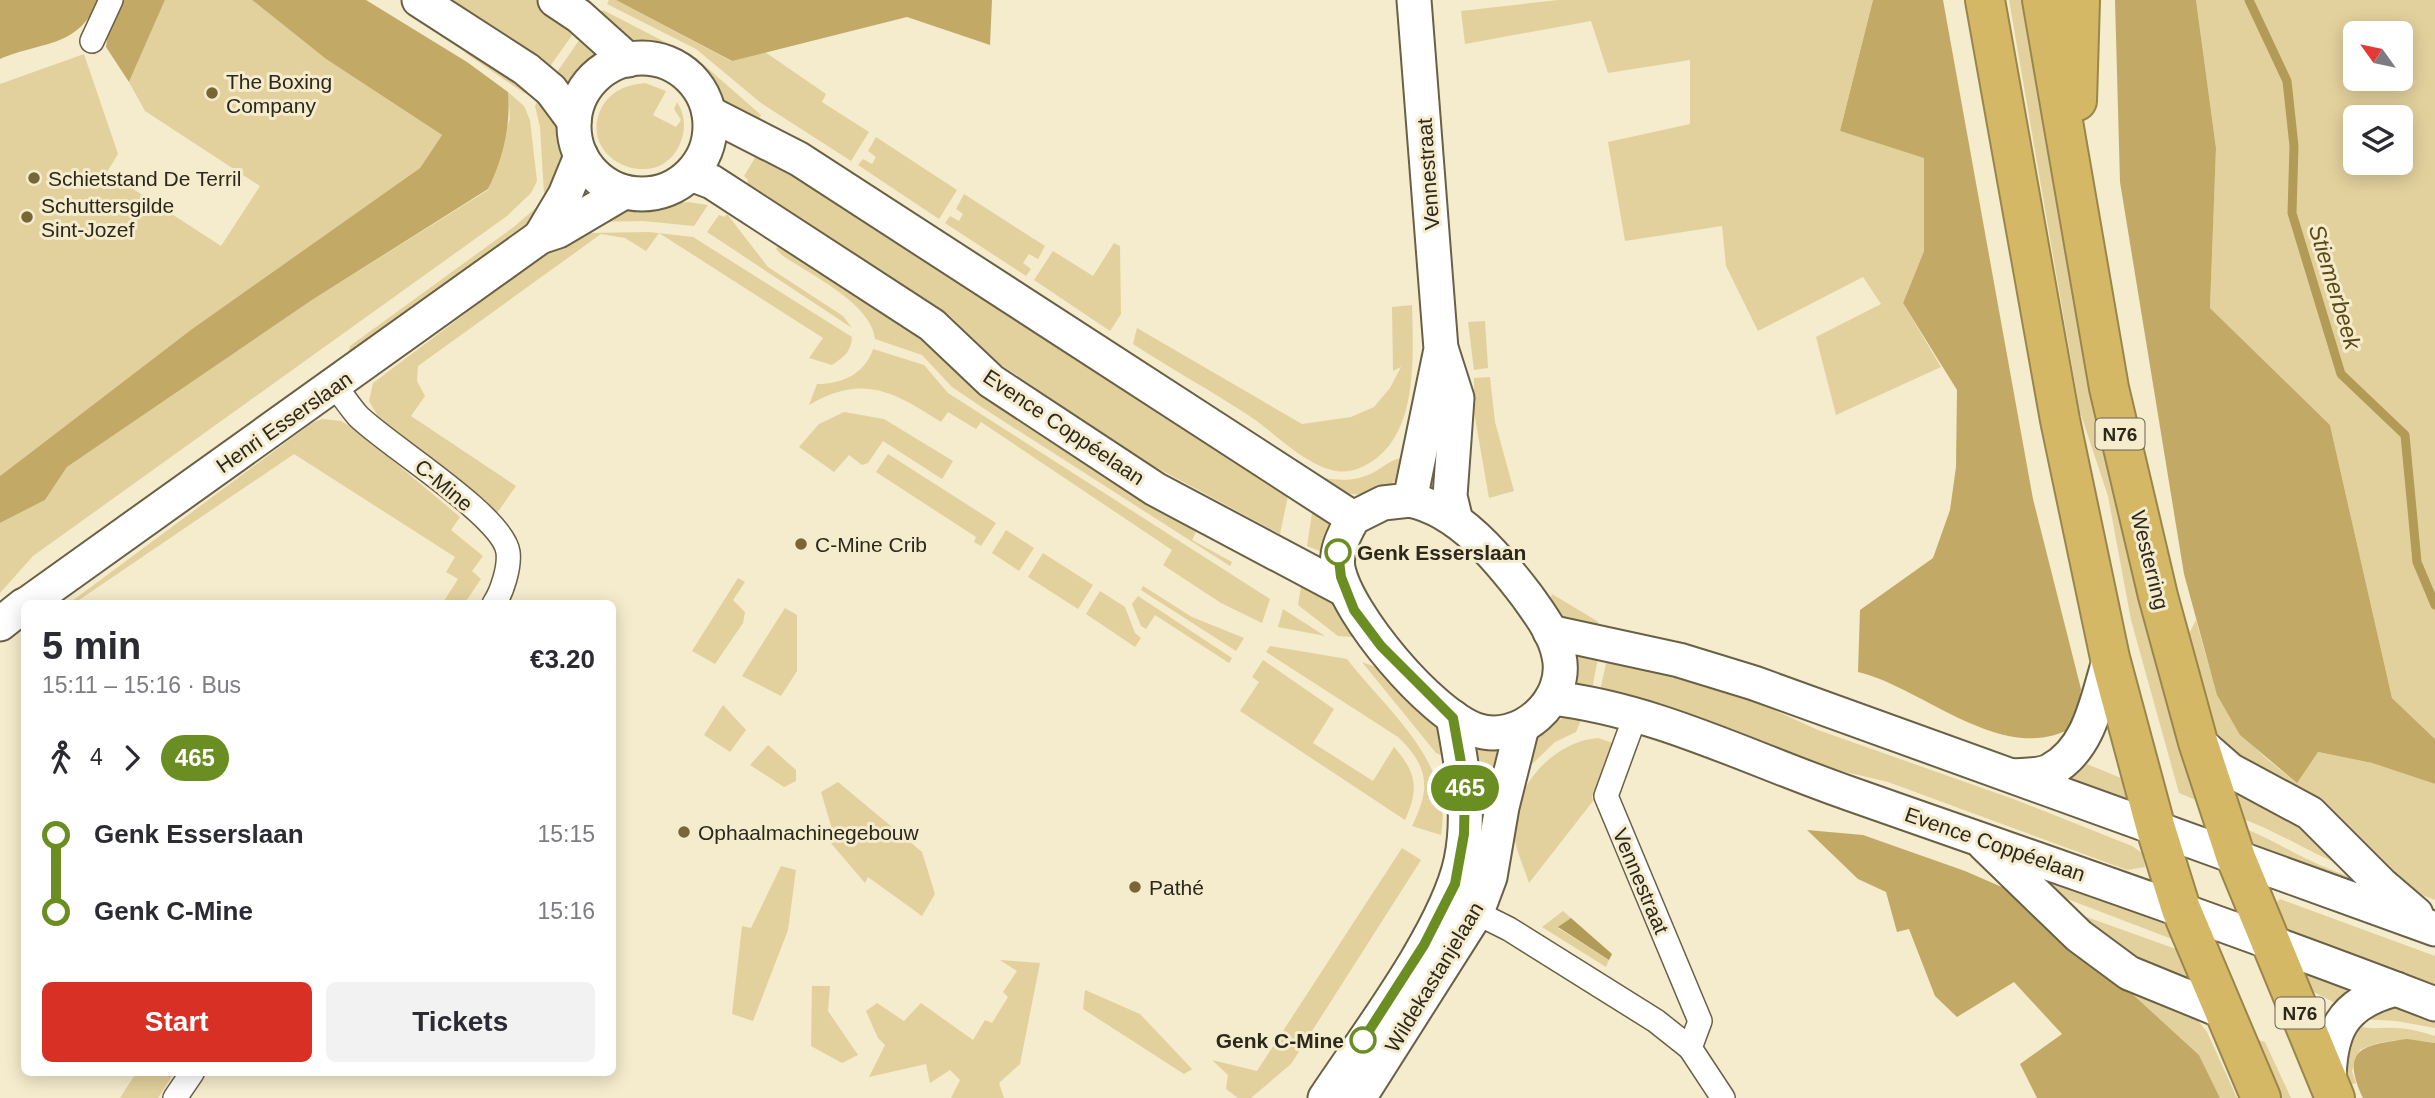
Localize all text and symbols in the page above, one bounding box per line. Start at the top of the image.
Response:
north arrow [2343,21,2413,91]
map controls [2343,21,2413,175]
place label: The Boxing Company [226,70,332,117]
marker: The Boxing Company [204,85,220,101]
button: layers [2343,105,2413,175]
street label: Vennestraat [1413,117,1443,231]
place label: Schietstand De Terril [48,167,241,190]
marker: Schietstand De Terril [26,170,42,186]
place label: Schuttersgilde Sint-Jozef [41,194,174,241]
marker: Schuttersgilde Sint-Jozef [19,209,35,225]
water label: Stiemerbeek [2304,221,2367,354]
street label: Evence Coppéelaan [979,365,1149,489]
street label: Henri Esserslaan [212,367,356,477]
road number: N76 [2096,418,2144,449]
street label: C-Mine [411,454,477,516]
street label: Westerring [2127,508,2173,612]
place label: C-Mine Crib [815,533,927,556]
marker: C-Mine Crib [793,536,809,552]
marker: Genk Esserslaan [1325,539,1351,565]
place label: Genk Esserslaan [1357,541,1526,564]
text: 5 min [42,625,141,667]
text: €3.20 [530,644,595,674]
text: 15:11 – 15:16 · Bus [42,672,241,698]
icon: walk [42,739,80,777]
icon: forward [113,739,151,777]
text: 4 [90,744,103,770]
text: 465 [175,744,215,771]
line badge: 465 [1425,765,1505,811]
text: 465 [1445,774,1485,801]
street label: Evence Coppéelaan [1902,802,2088,886]
text: Genk Esserslaan [94,819,304,849]
text: 15:15 [537,821,595,847]
place label: Ophaalmachinegebouw [698,821,919,844]
marker: Ophaalmachinegebouw [676,824,692,840]
street label: Vennestraat [1609,825,1674,937]
place label: Pathé [1149,876,1204,899]
marker: Pathé [1127,879,1143,895]
text: Genk C-Mine [94,896,253,926]
text: 15:16 [537,898,595,924]
street label: Wildekastanjelaan [1380,898,1488,1056]
button: Start [42,982,312,1062]
button: Tickets [326,982,595,1062]
road number: N76 [2276,998,2324,1028]
marker: Genk C-Mine [1350,1027,1376,1053]
place label: Genk C-Mine [1216,1029,1344,1052]

